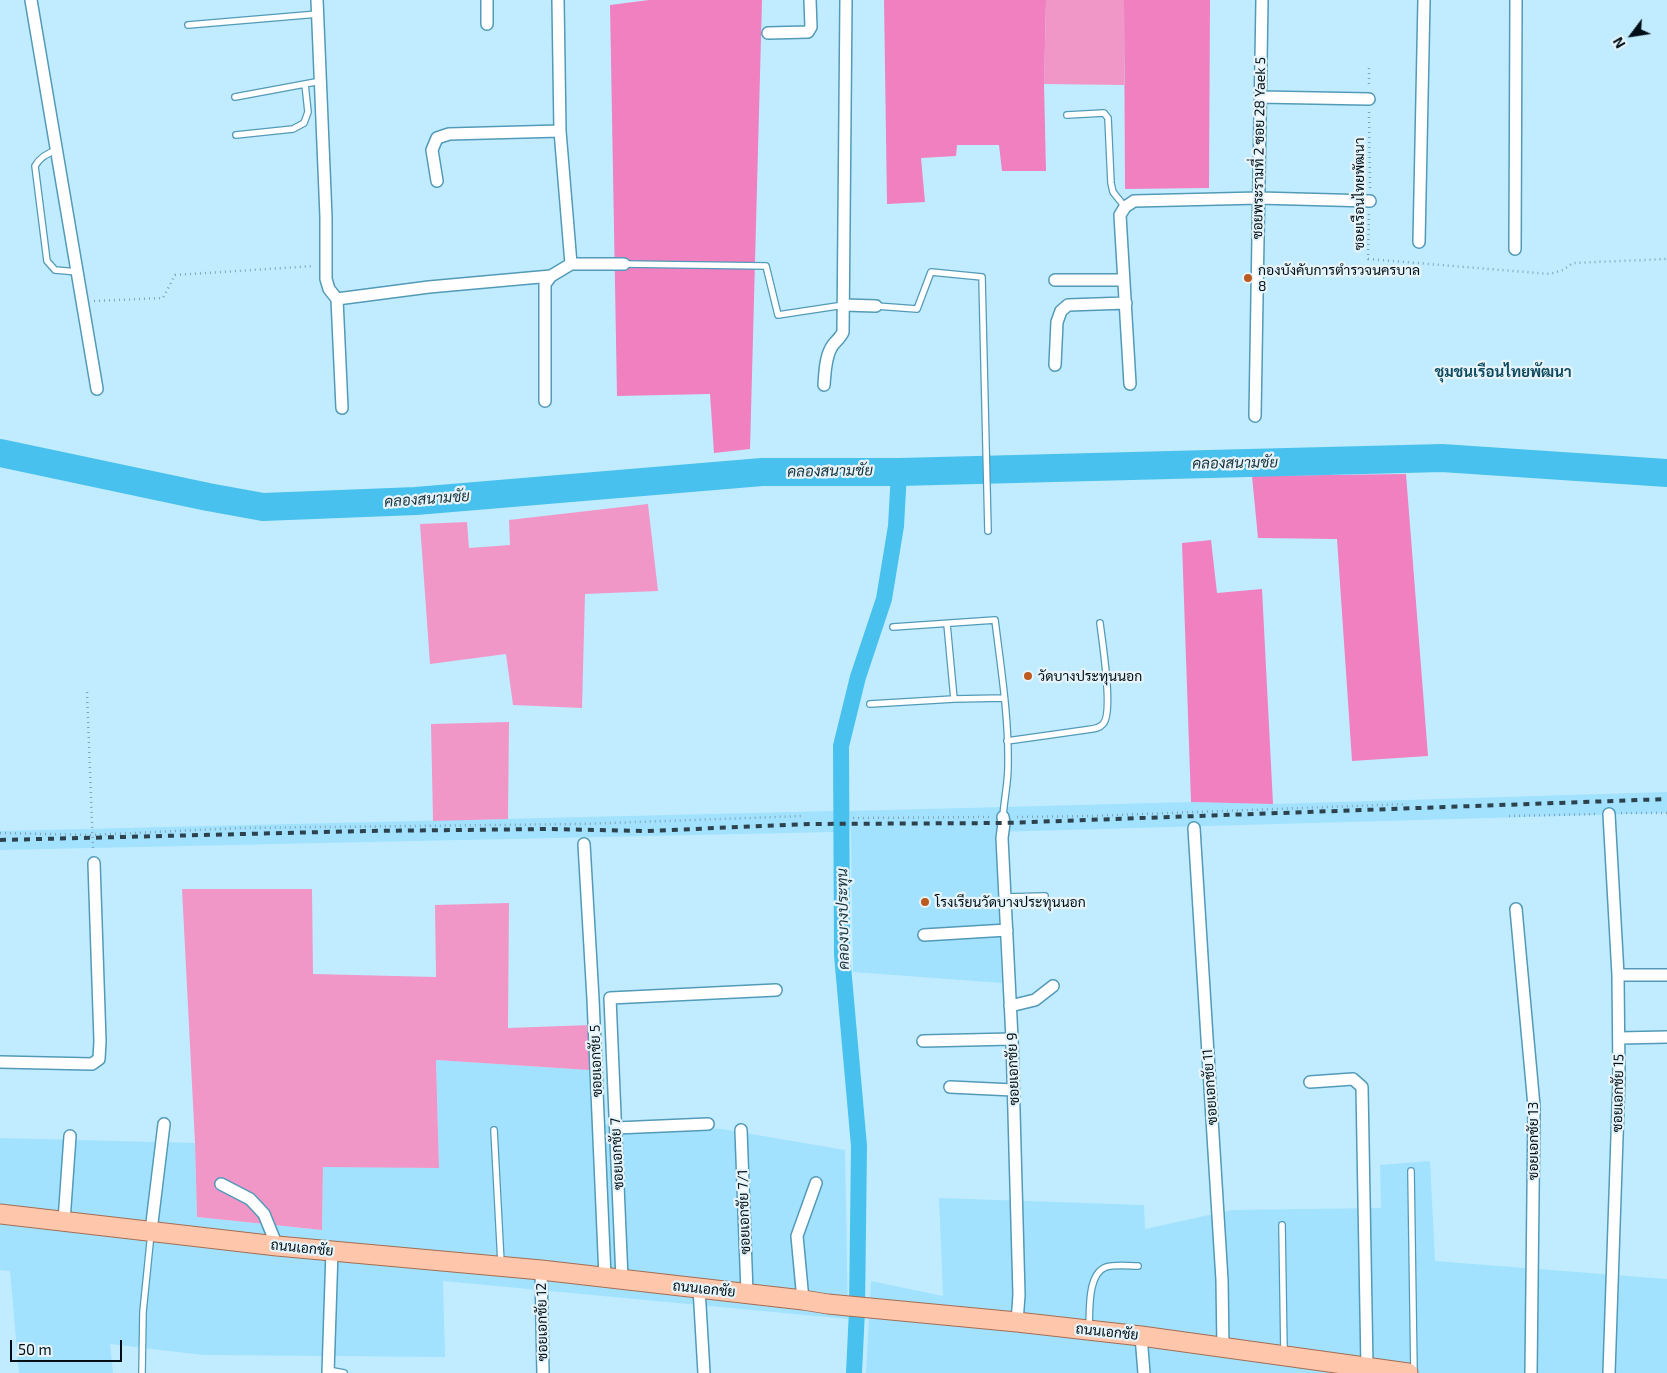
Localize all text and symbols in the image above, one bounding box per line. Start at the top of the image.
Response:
north arrow [1607,10,1657,60]
text: N [1609,34,1629,52]
street label: ซอยพระรามที่ 2 ซอย 28 Yaek 5 [1249,57,1269,239]
street label: ซอยเรือนไทยพัฒนา [1351,137,1367,251]
place label: กองบังคับการตำรวจนครบาล 8 [1258,262,1420,294]
marker: กองบังคับการตำรวจนครบาล 8 [1242,272,1254,284]
district label: ชุมชนเรือนไทยพัฒนา [1434,363,1572,381]
water label: คลองสนามชัย [1192,453,1278,473]
water label: คลองสนามชัย [787,461,873,481]
water label: คลองสนามชัย [384,487,470,511]
place label: วัดบางประทุนนอก [1038,668,1142,684]
marker: วัดบางประทุนนอก [1022,670,1034,682]
water label: คลองบางประทุน [833,868,853,970]
place label: โรงเรียนวัดบางประทุนนอก [935,894,1086,910]
marker: โรงเรียนวัดบางประทุนนอก [919,896,931,908]
street label: ซอยเอกชัย 5 [586,1024,606,1098]
street label: ซอยเอกชัย 9 [1003,1032,1023,1106]
street label: ซอยเอกชัย 11 [1199,1048,1221,1126]
street label: ซอยเอกชัย 15 [1609,1054,1627,1132]
street label: ซอยเอกชัย 13 [1525,1102,1541,1180]
street label: ซอยเอกชัย 7 [607,1117,627,1191]
street label: ซอยเอกชัย 7/1 [734,1169,754,1255]
street label: ถนนเอกชัย [270,1236,334,1260]
street label: ถนนเอกชัย [672,1277,736,1301]
street label: ซอยเอกชัย 12 [533,1283,551,1361]
street label: ถนนเอกชัย [1075,1320,1139,1344]
scale bar [12,1330,125,1362]
text: 50 m [18,1340,52,1358]

